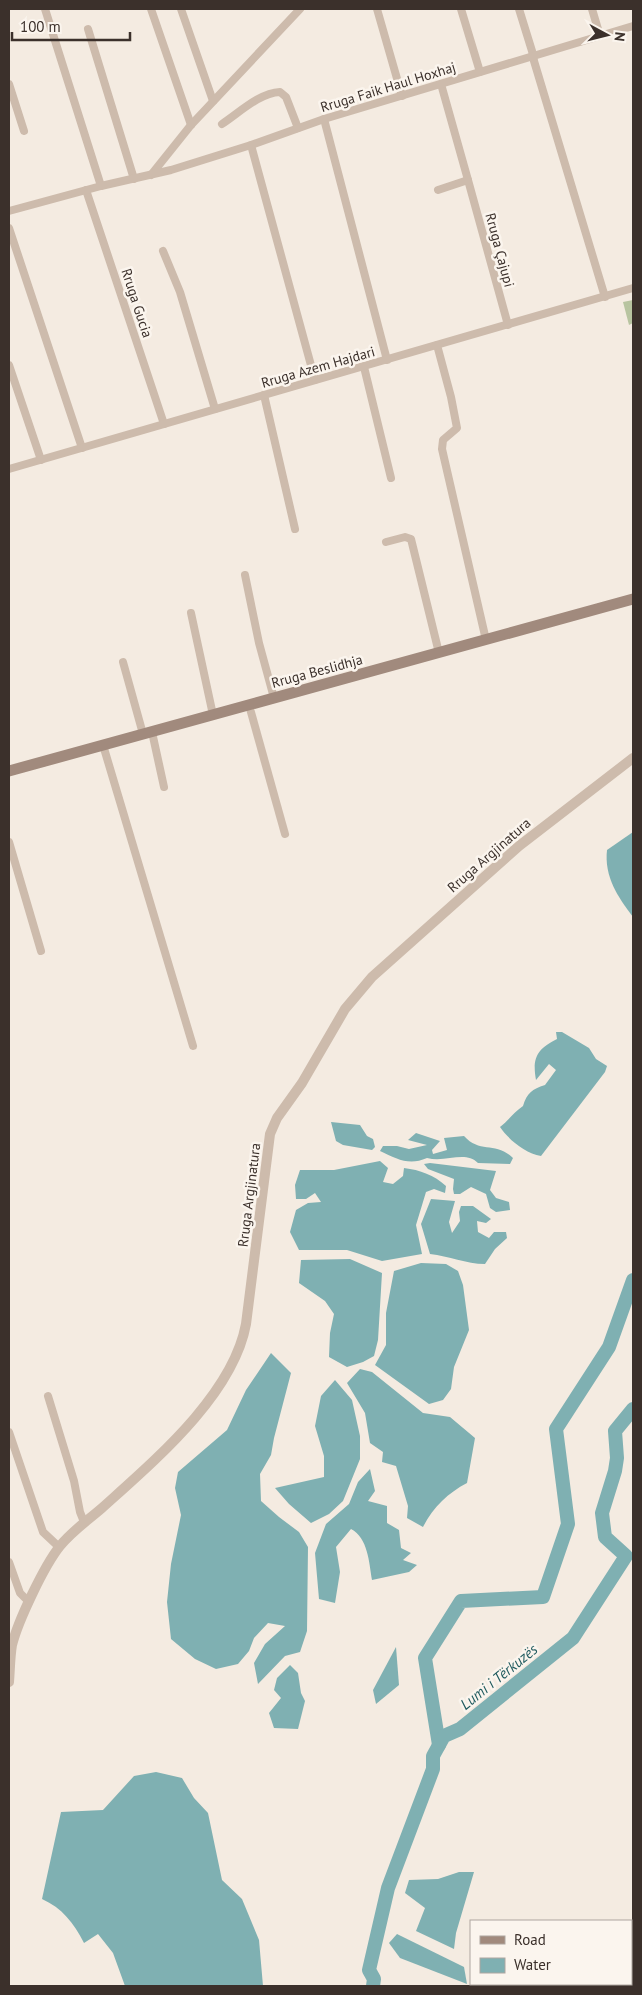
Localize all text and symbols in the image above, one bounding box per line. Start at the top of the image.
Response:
scale bar [12,10,130,42]
north arrow [582,10,632,60]
text: 100 m [20,17,61,36]
text: N [610,31,629,42]
street label: Rruga Faik Haul Hoxhaj [318,58,458,116]
street label: Rruga Çajupi [481,211,519,289]
street label: Rruga Gucia [117,266,157,340]
street label: Rruga Azem Hajdari [259,342,377,392]
street label: Rruga Beslidhja [269,650,365,692]
street label: Rruga Argjinatura [444,814,534,896]
street label: Rruga Argjinatura [234,1142,264,1248]
water label: Lumi i Tërkuzës [456,1640,541,1714]
legend [470,1920,632,1985]
text: Road [514,1930,546,1949]
text: Water [514,1955,551,1974]

